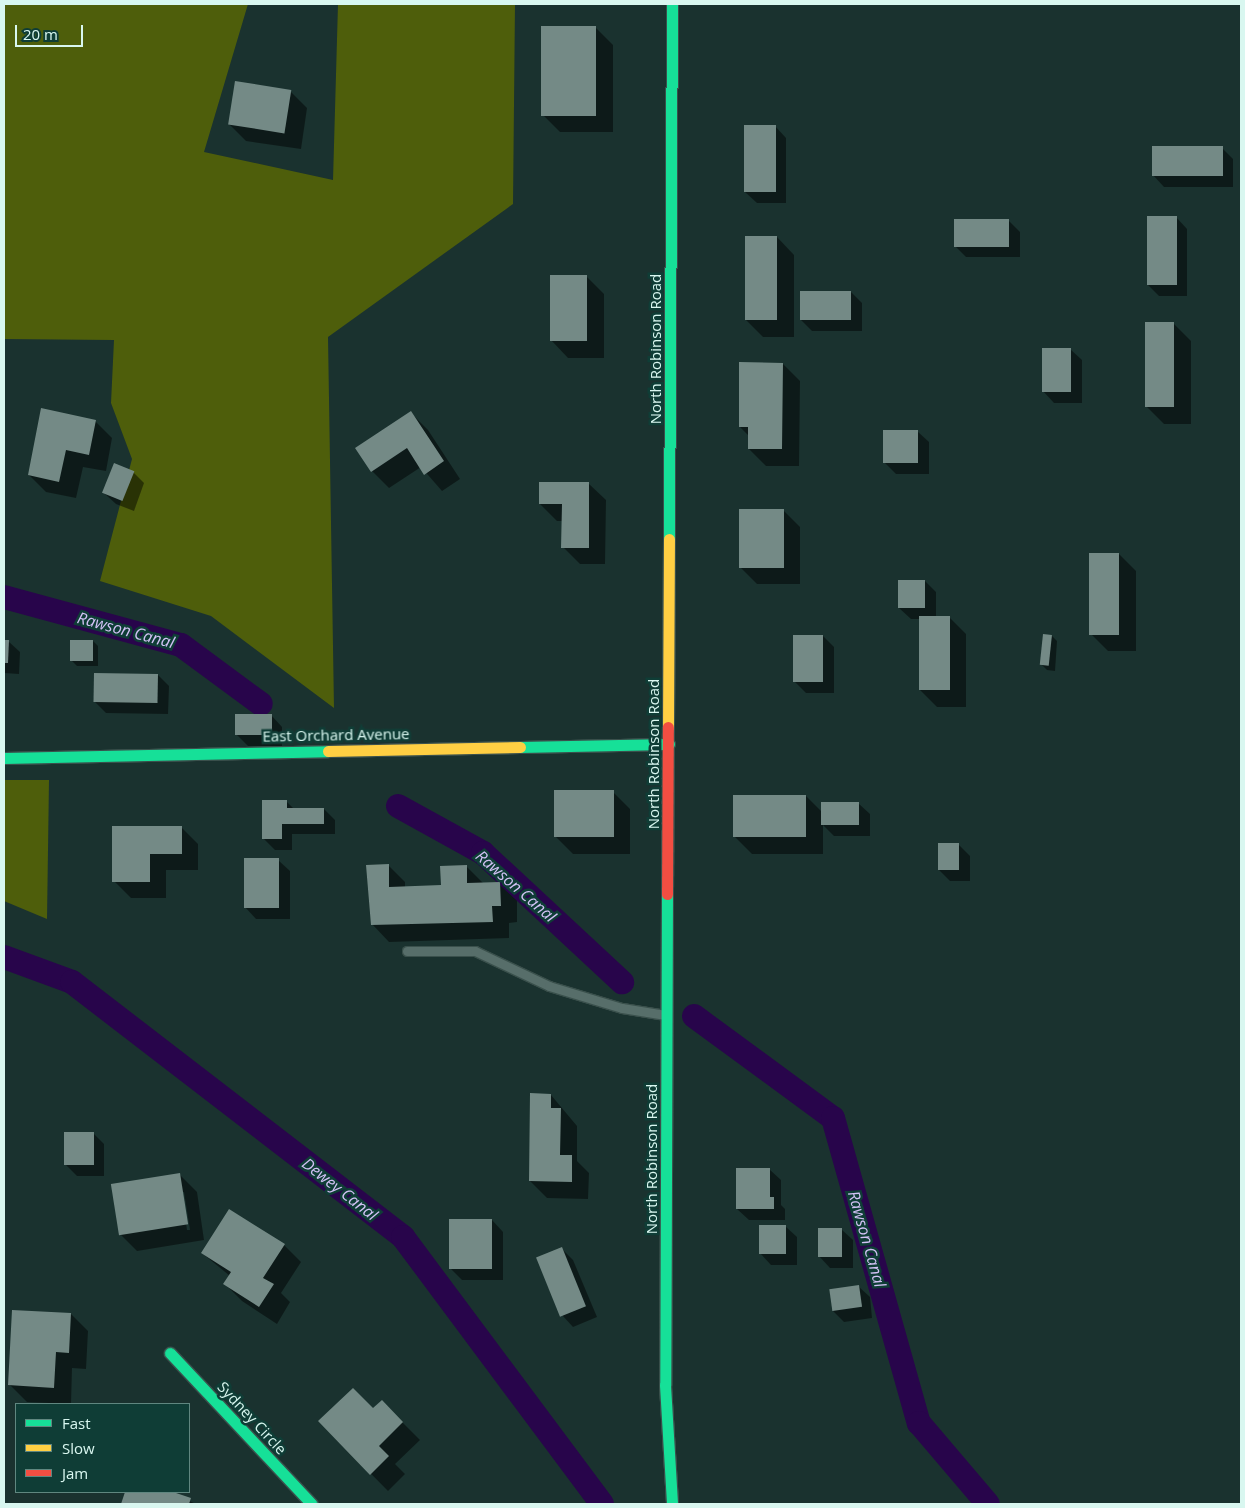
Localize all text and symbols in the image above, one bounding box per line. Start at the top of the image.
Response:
scale bar [18,15,85,47]
text: 20 m [23,24,58,44]
street label: North Robinson Road [647,274,665,424]
water label: Rawson Canal [75,608,177,652]
street label: North Robinson Road [645,679,663,829]
street label: East Orchard Avenue [262,725,410,745]
water label: Rawson Canal [472,846,560,926]
street label: North Robinson Road [643,1084,661,1234]
water label: Dewey Canal [298,1154,382,1224]
water label: Rawson Canal [844,1188,890,1290]
street label: Sydney Circle [214,1378,290,1458]
legend [15,1403,190,1493]
text: Fast [62,1413,91,1433]
text: Slow [62,1438,95,1458]
text: Jam [62,1463,88,1483]

